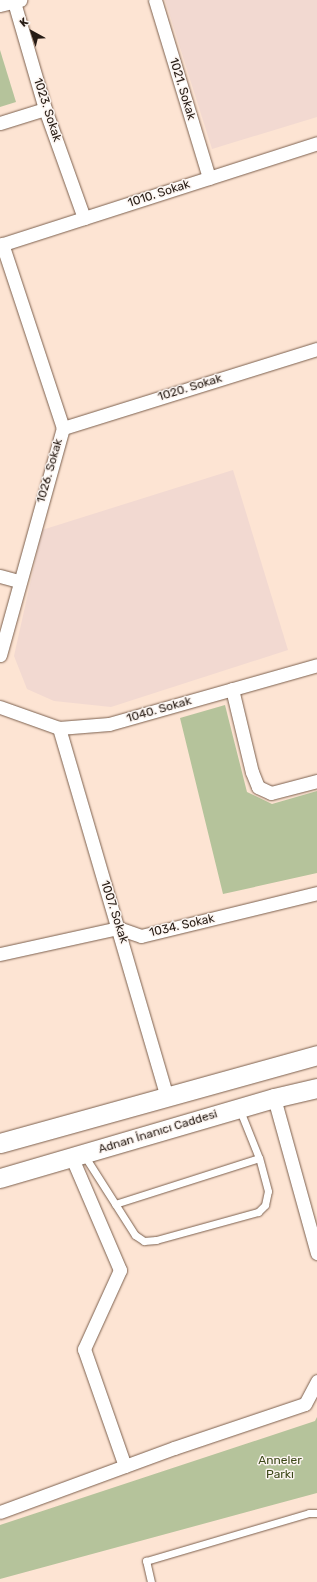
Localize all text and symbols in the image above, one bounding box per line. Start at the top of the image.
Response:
north arrow [12,12,52,52]
text: K [17,15,31,30]
street label: 1021. Sokak [166,56,198,122]
street label: 1023. Sokak [30,76,64,144]
street label: 1010. Sokak [126,177,192,211]
street label: 1020. Sokak [156,371,224,405]
street label: 1026. Sokak [34,437,66,505]
street label: 1040. Sokak [125,694,193,726]
street label: 1007. Sokak [97,879,131,945]
street label: 1034. Sokak [148,912,216,940]
street label: Adnan İnanıcı Caddesi [97,1107,219,1157]
park label: Anneler Parkı [258,1454,302,1482]

